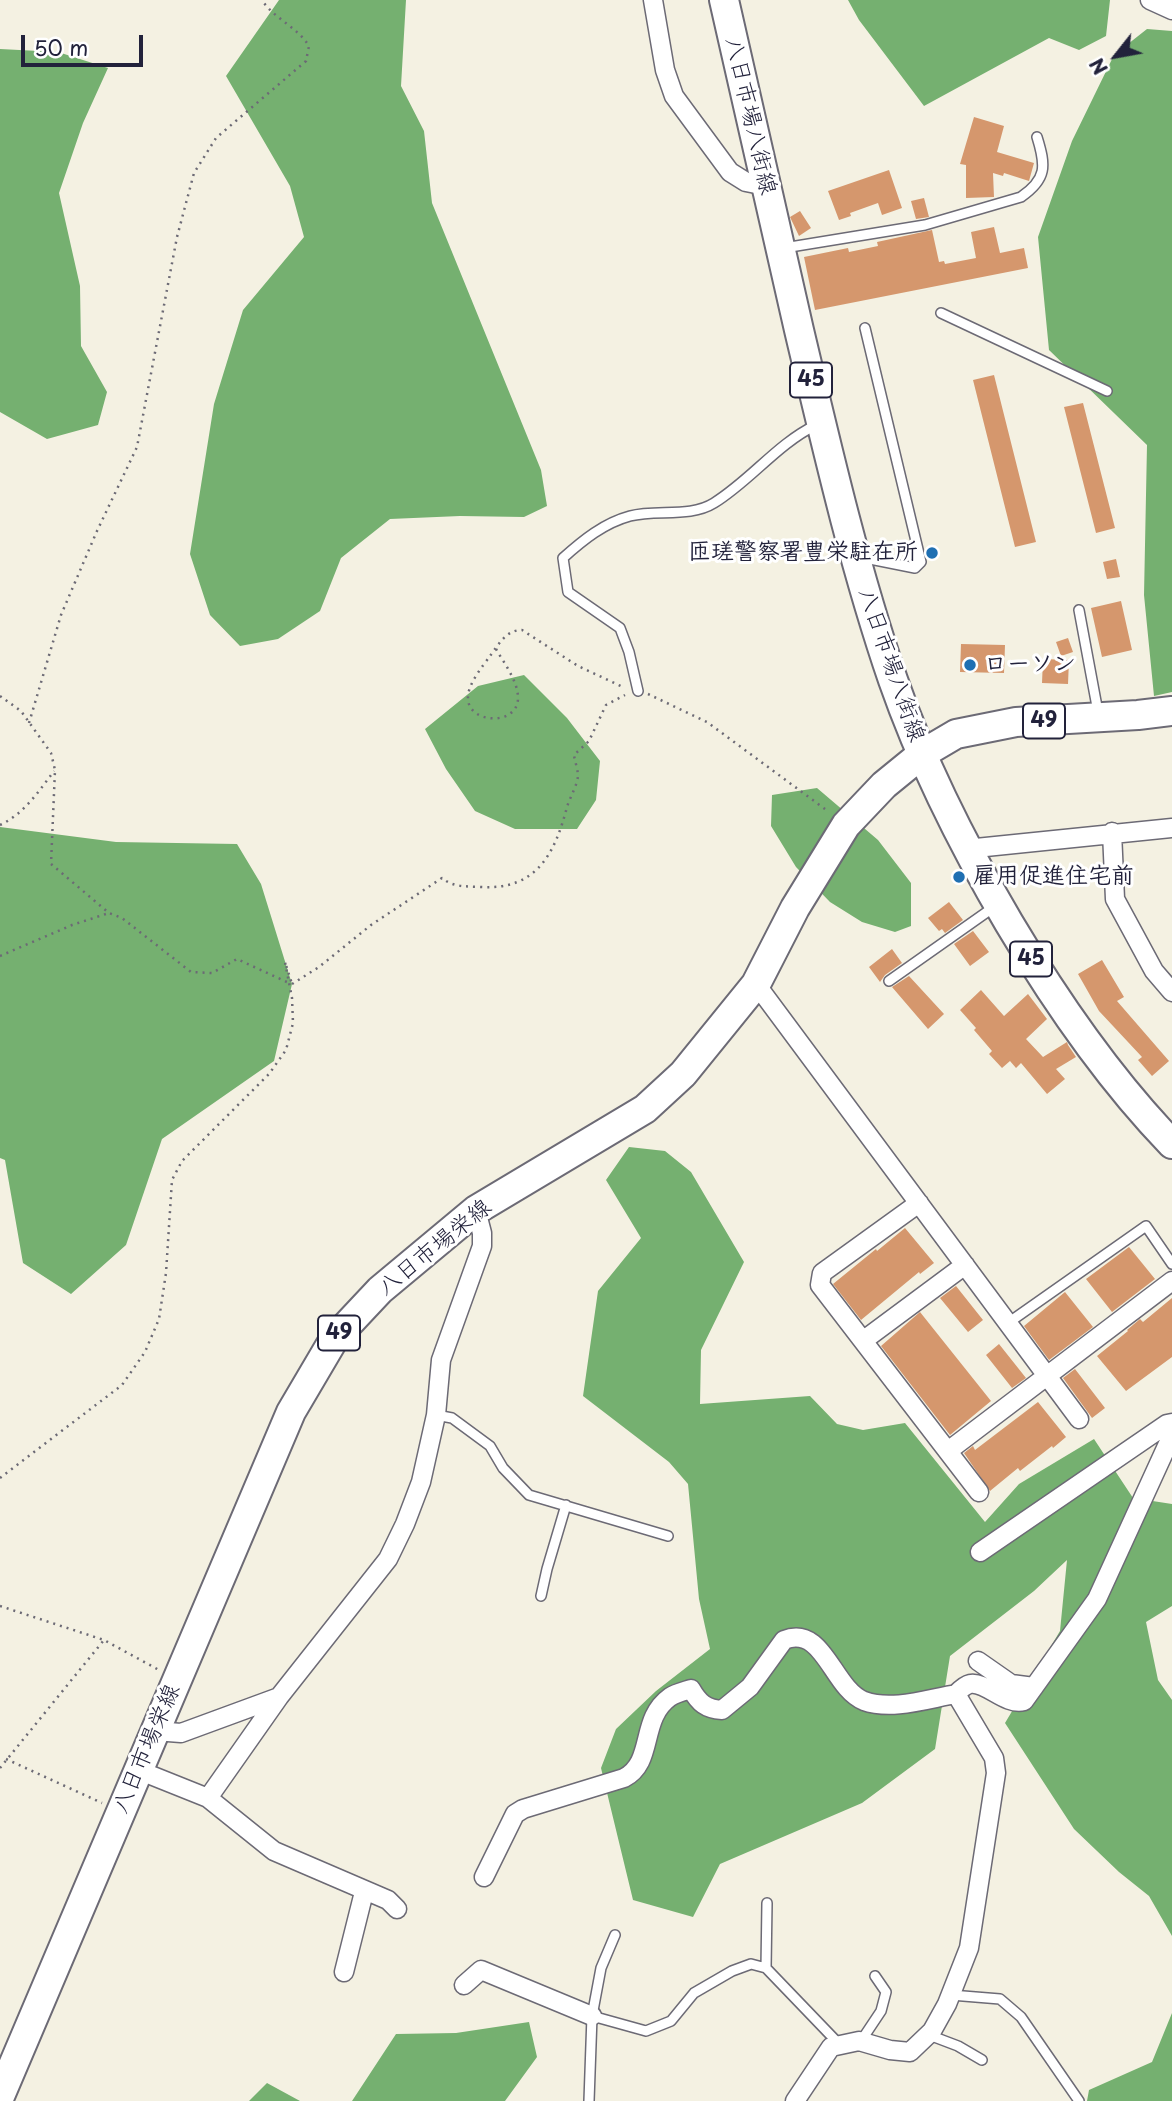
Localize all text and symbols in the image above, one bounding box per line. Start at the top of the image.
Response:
scale bar [24,21,147,65]
north arrow [1081,21,1151,91]
text: 50 m [34,31,88,63]
street label: 八日市場八街線 [718,34,782,198]
text: N [1082,53,1114,80]
road number: 45 [790,362,832,398]
place label: 匝瑳警察署豊栄駐在所 [688,539,918,567]
marker: 匝瑳警察署豊栄駐在所 [924,545,940,561]
street label: 八日市場八街線 [852,584,930,746]
place label: ローソン [984,651,1076,679]
marker: ローソン [962,657,978,673]
road number: 49 [1023,704,1065,738]
place label: 雇用促進住宅前 [973,863,1134,891]
marker: 雇用促進住宅前 [951,869,967,885]
road number: 45 [1010,942,1052,976]
street label: 八日市場栄線 [373,1194,497,1302]
road number: 49 [318,1316,360,1350]
street label: 八日市場栄線 [107,1680,187,1818]

